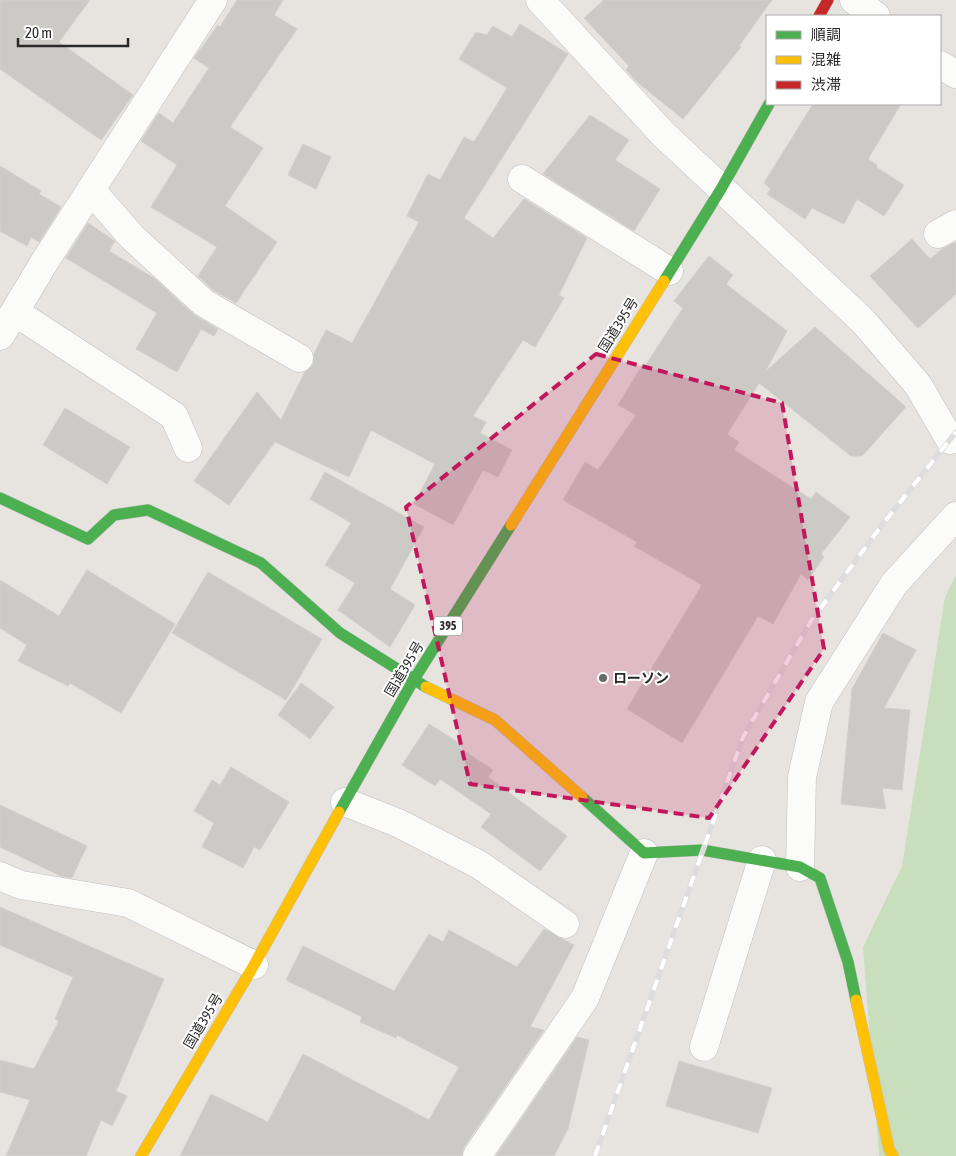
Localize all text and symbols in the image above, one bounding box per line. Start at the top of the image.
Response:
scale bar [18,15,128,47]
legend [766,15,941,105]
text: 20 m [25,24,52,41]
text: 順調 [811,26,841,43]
text: 混雑 [811,51,841,68]
text: 渋滞 [811,76,841,93]
street label: 国道395号 [595,295,641,355]
road number: 395 [434,616,462,636]
street label: 国道395号 [381,638,427,700]
place label: ローソン [613,670,669,686]
marker: ローソン [597,672,609,684]
street label: 国道395号 [180,990,226,1052]

